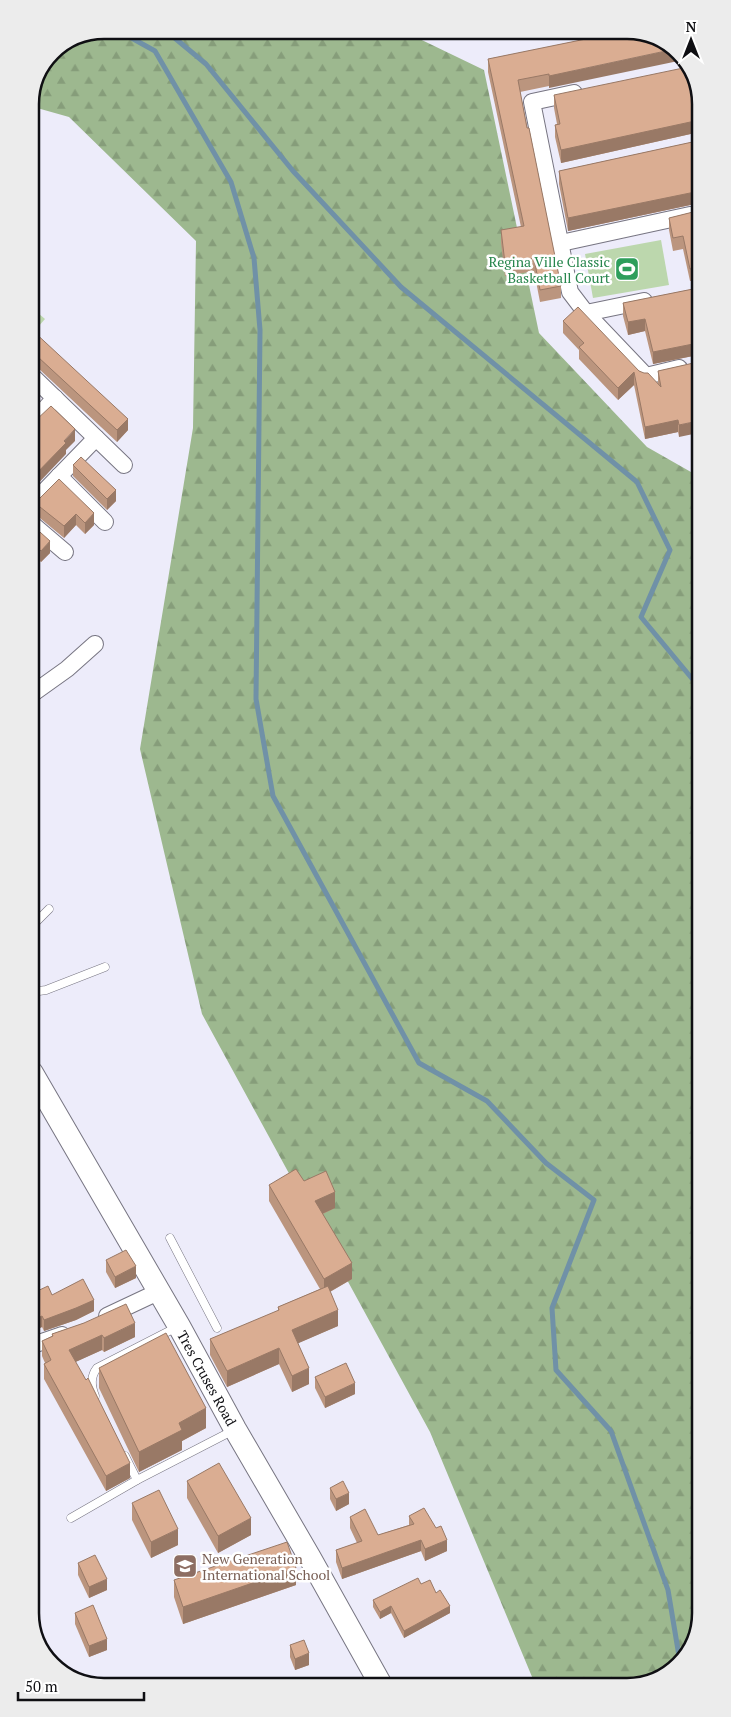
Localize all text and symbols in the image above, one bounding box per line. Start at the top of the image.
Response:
north arrow [666,15,716,65]
text: N [686,17,697,36]
place label: Regina Ville Classic Basketball Court [489,252,611,287]
sports icon: Regina Ville Classic Basketball Court [614,256,640,282]
street label: Tres Cruses Road [173,1327,241,1429]
place label: New Generation International School [202,1549,330,1584]
school or university icon: New Generation International School [172,1553,198,1579]
scale bar [18,1670,144,1702]
text: 50 m [25,1676,58,1696]

